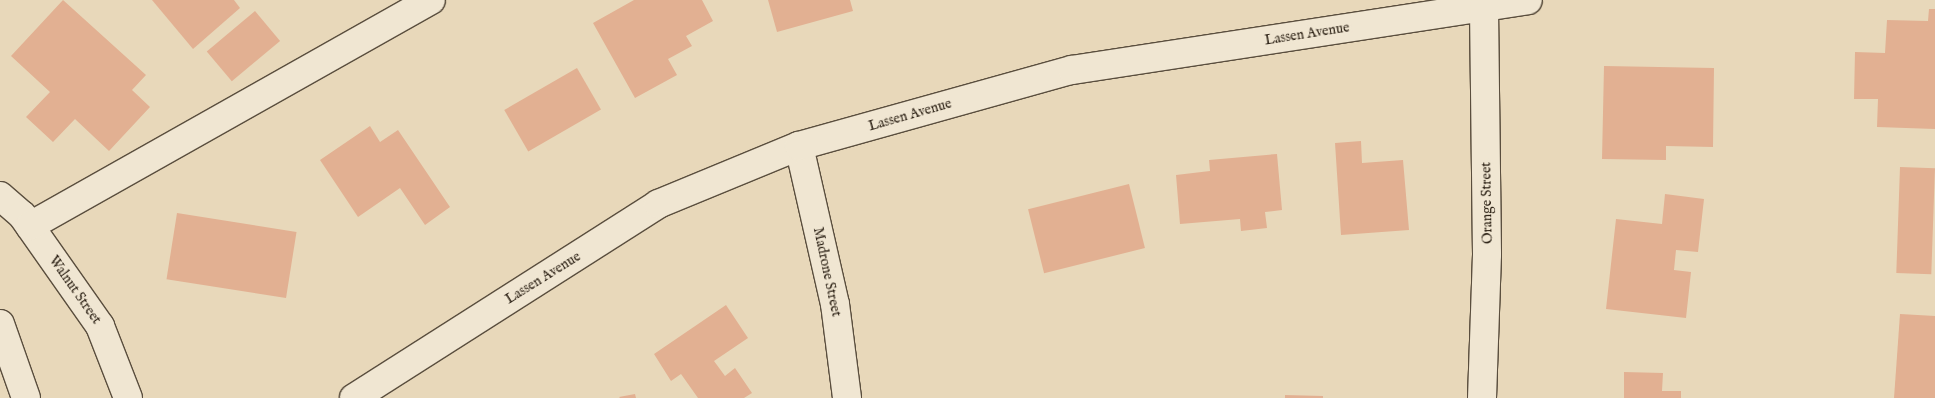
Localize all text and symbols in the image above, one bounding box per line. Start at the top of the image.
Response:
street label: Lassen Avenue [1263,19,1351,49]
street label: Lassen Avenue [867,95,953,135]
street label: Orange Street [1478,162,1496,244]
street label: Madrone Street [809,226,845,318]
street label: Lassen Avenue [502,248,584,308]
street label: Walnut Street [45,253,105,327]

